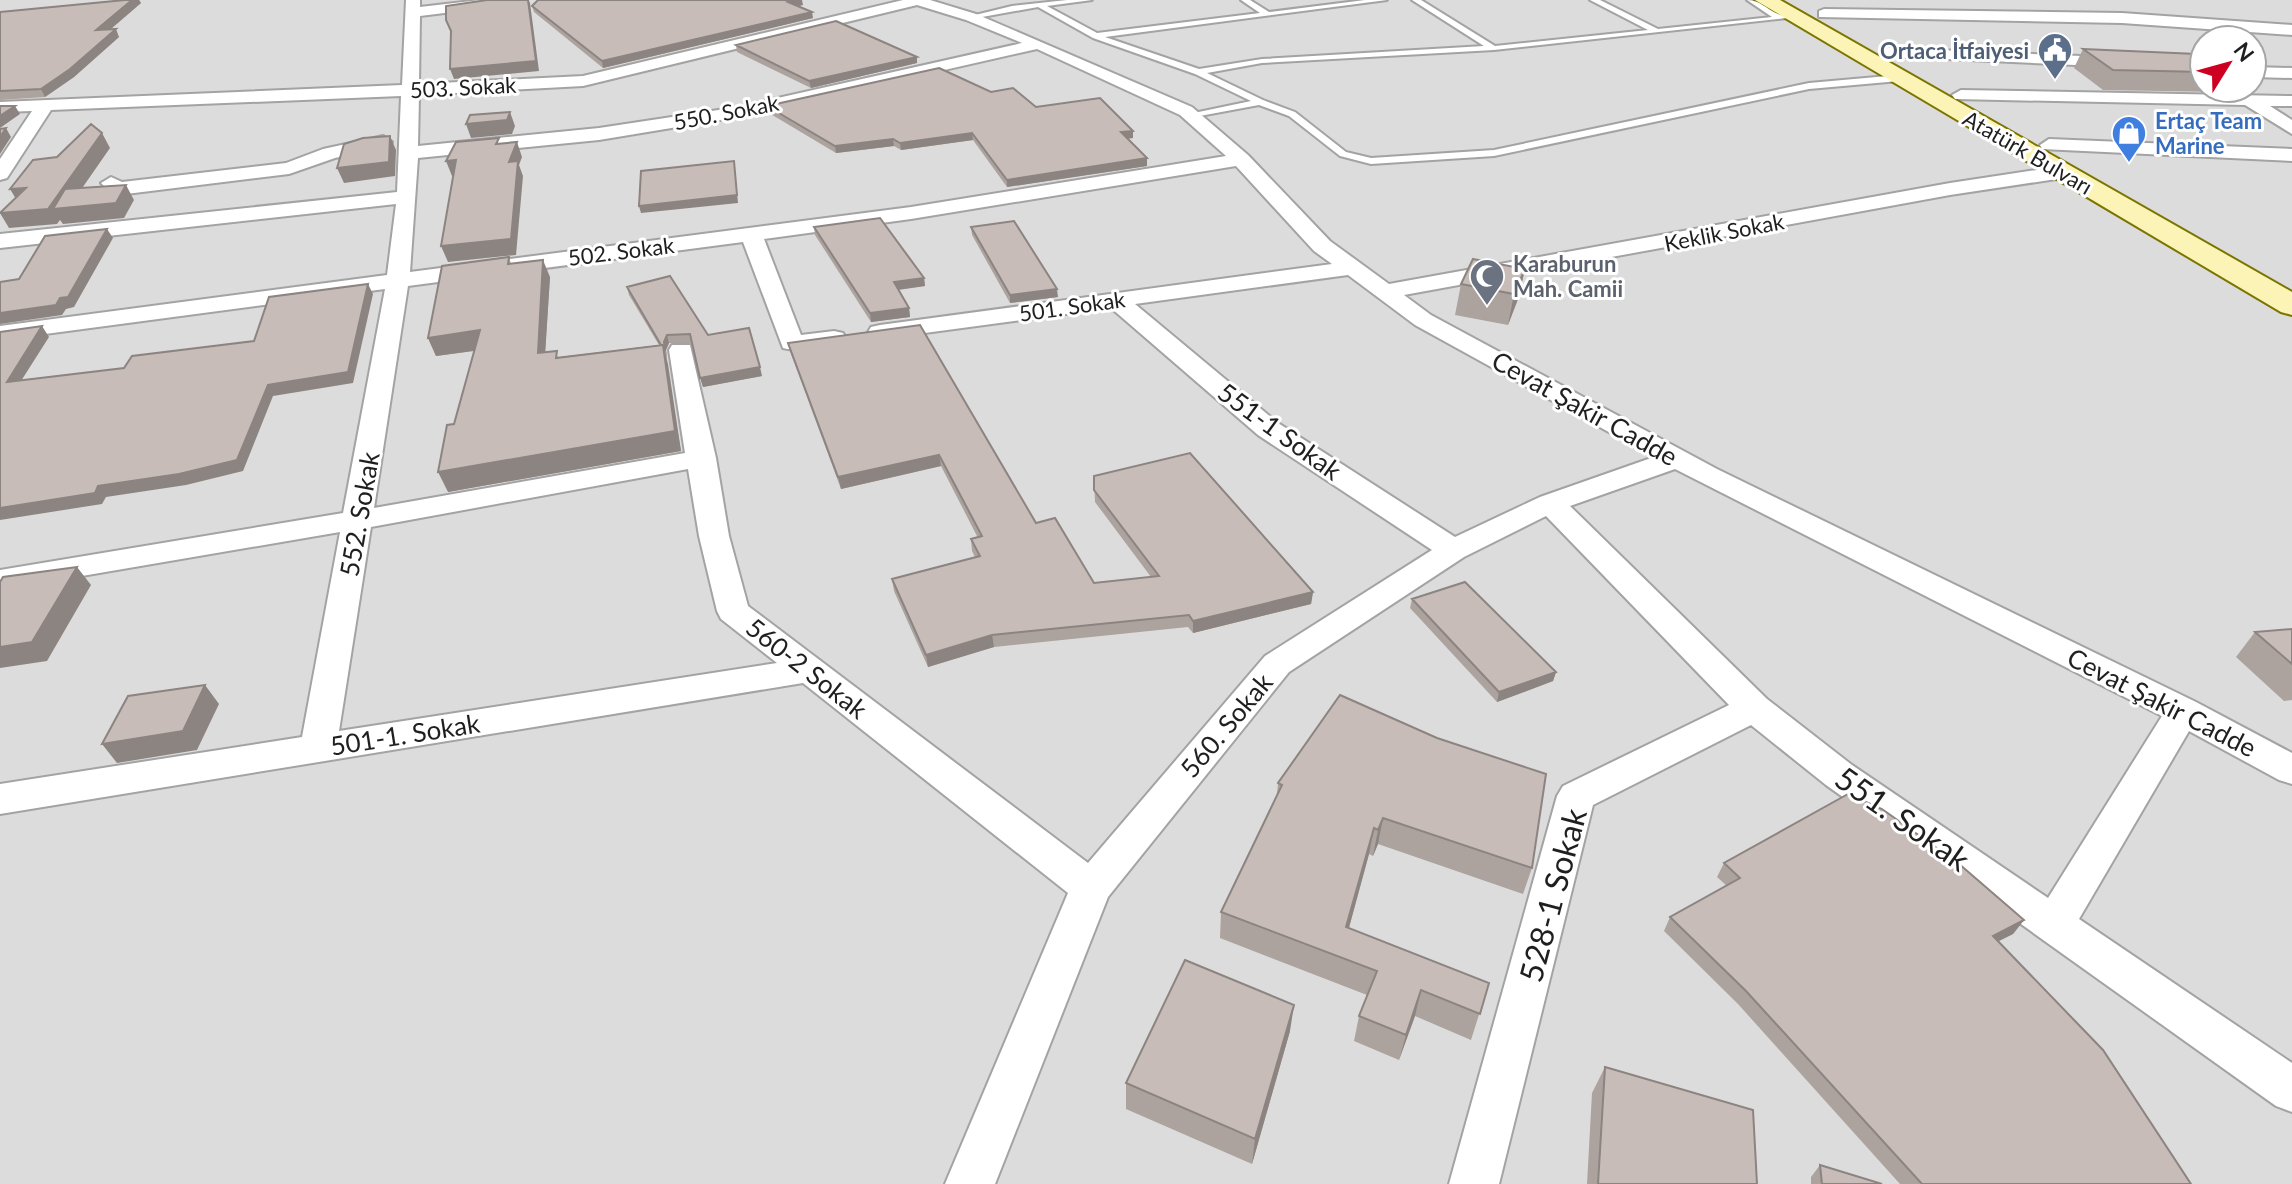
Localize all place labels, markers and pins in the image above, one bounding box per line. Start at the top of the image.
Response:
public building icon: Ortaca İtfaiyesi [2036,31,2074,81]
place label: Ortaca İtfaiyesi [1880,37,2029,64]
place label: Ertaç Team Marine [2155,107,2262,159]
shop icon: Ertaç Team Marine [2110,114,2148,164]
place label: Karaburun Mah. Camii [1513,250,1623,302]
mosque icon: Karaburun Mah. Camii [1468,257,1506,307]

